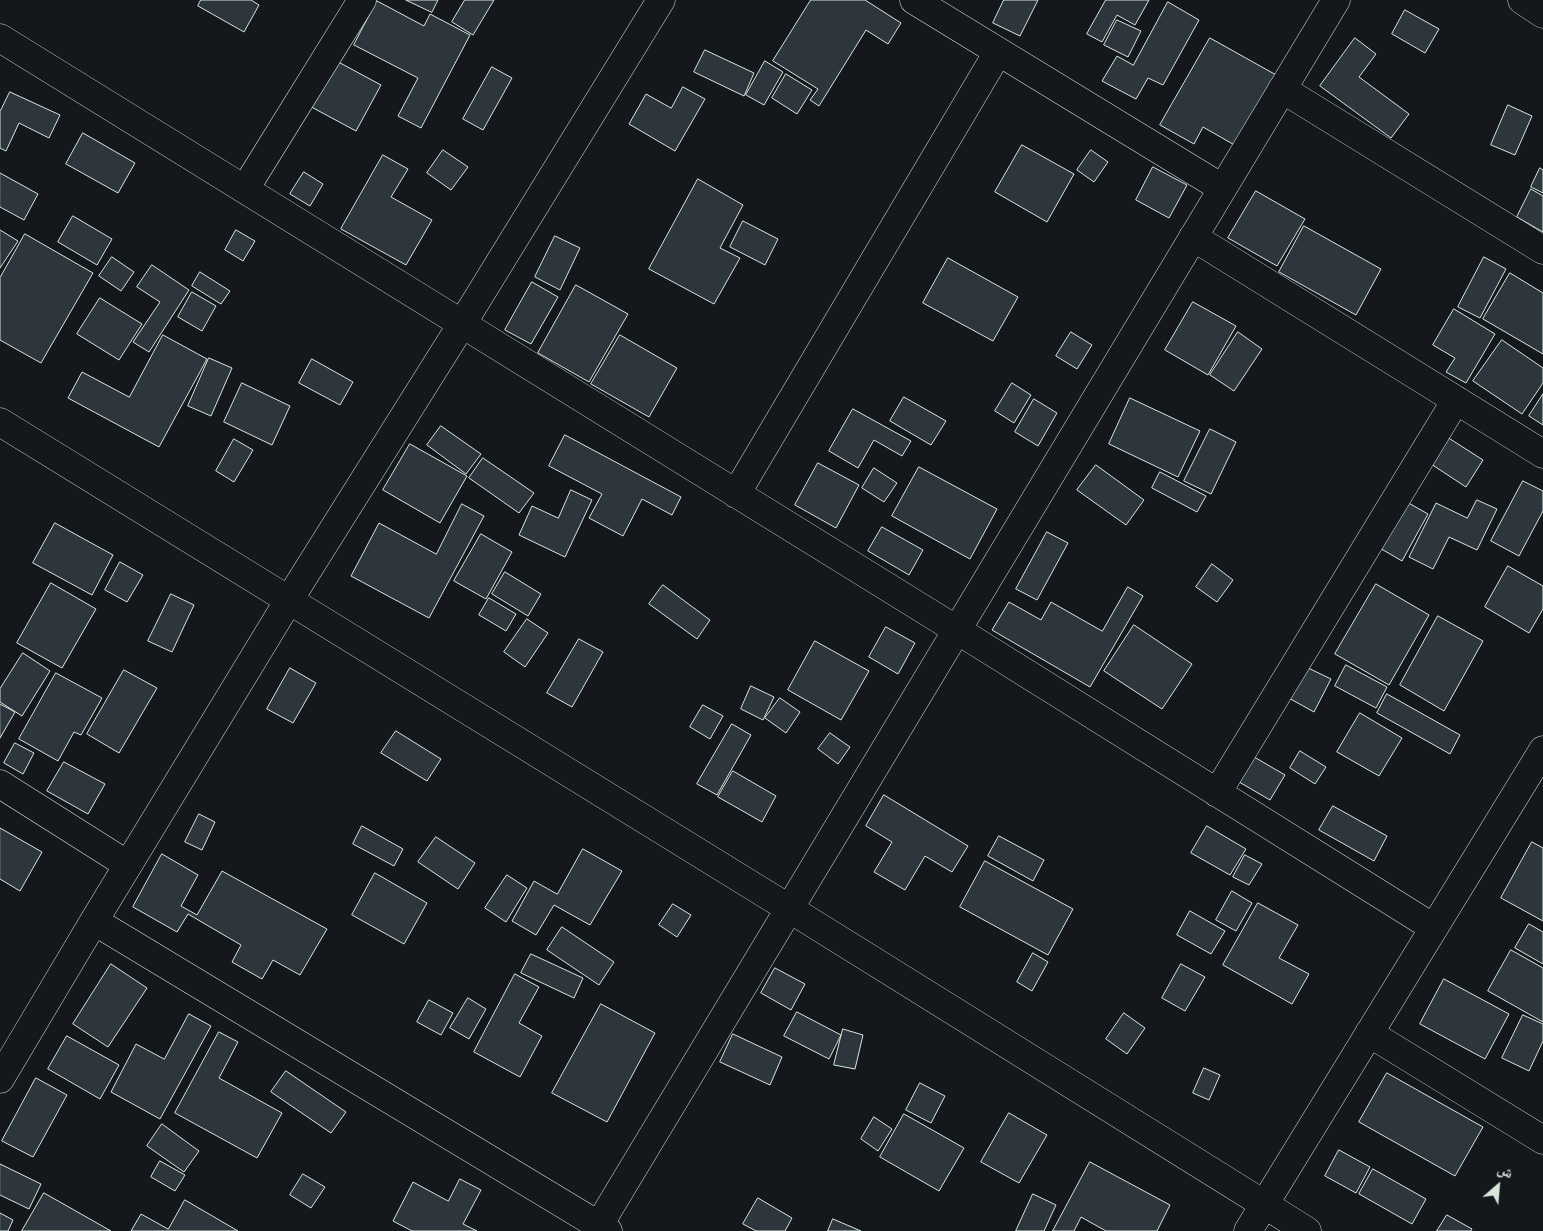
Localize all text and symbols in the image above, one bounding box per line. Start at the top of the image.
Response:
north arrow [1473,1161,1523,1211]
text: ش [1495,1161,1516,1183]

